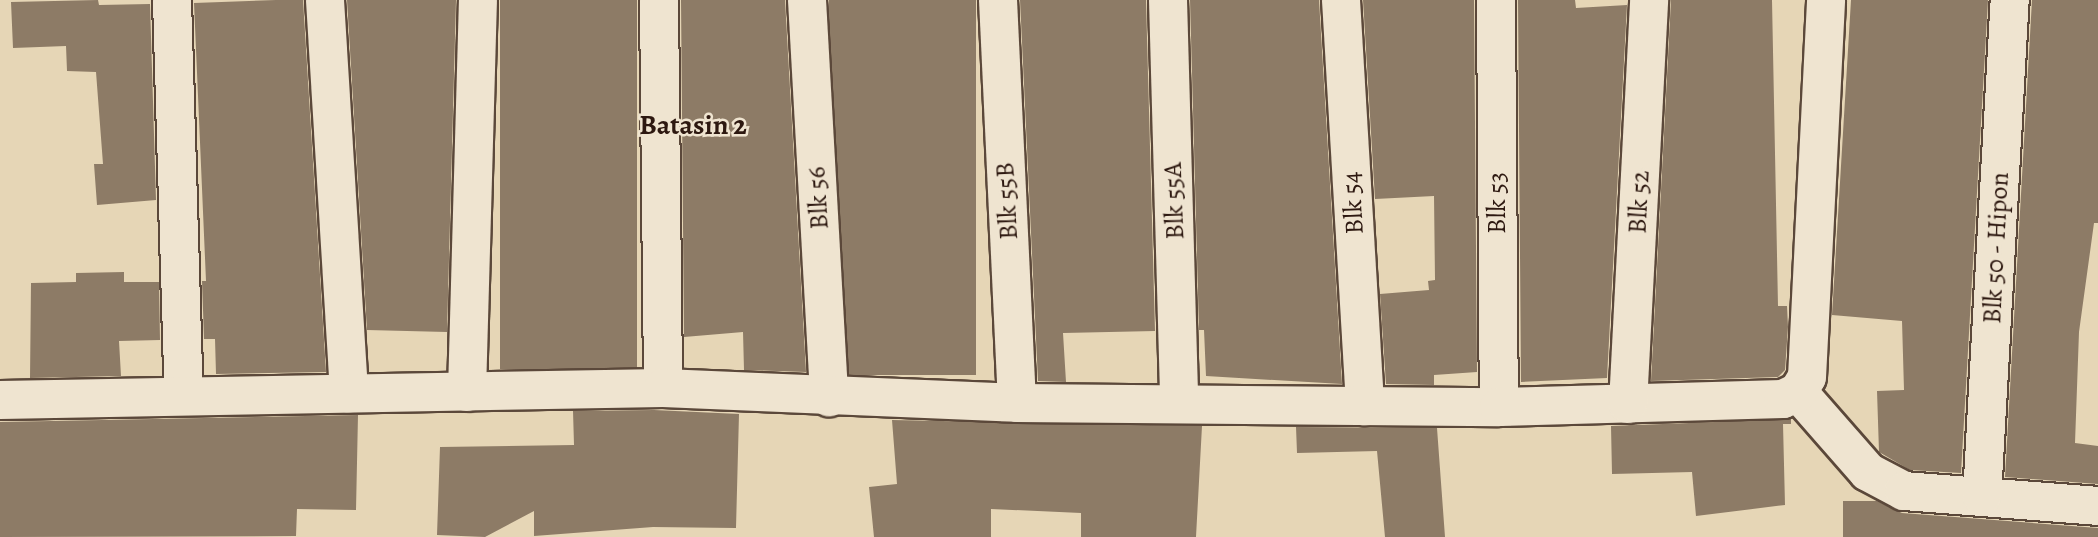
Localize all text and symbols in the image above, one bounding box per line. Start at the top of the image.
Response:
district label: Batasin 2 [639,108,747,142]
street label: Blk 55B [989,161,1025,241]
street label: Blk 55A [1157,162,1191,240]
street label: Blk 56 [801,166,835,230]
street label: Blk 52 [1622,169,1656,235]
street label: Blk 54 [1336,171,1370,235]
street label: Blk 50 - Hipon [1976,171,2016,325]
street label: Blk 53 [1481,172,1513,234]

